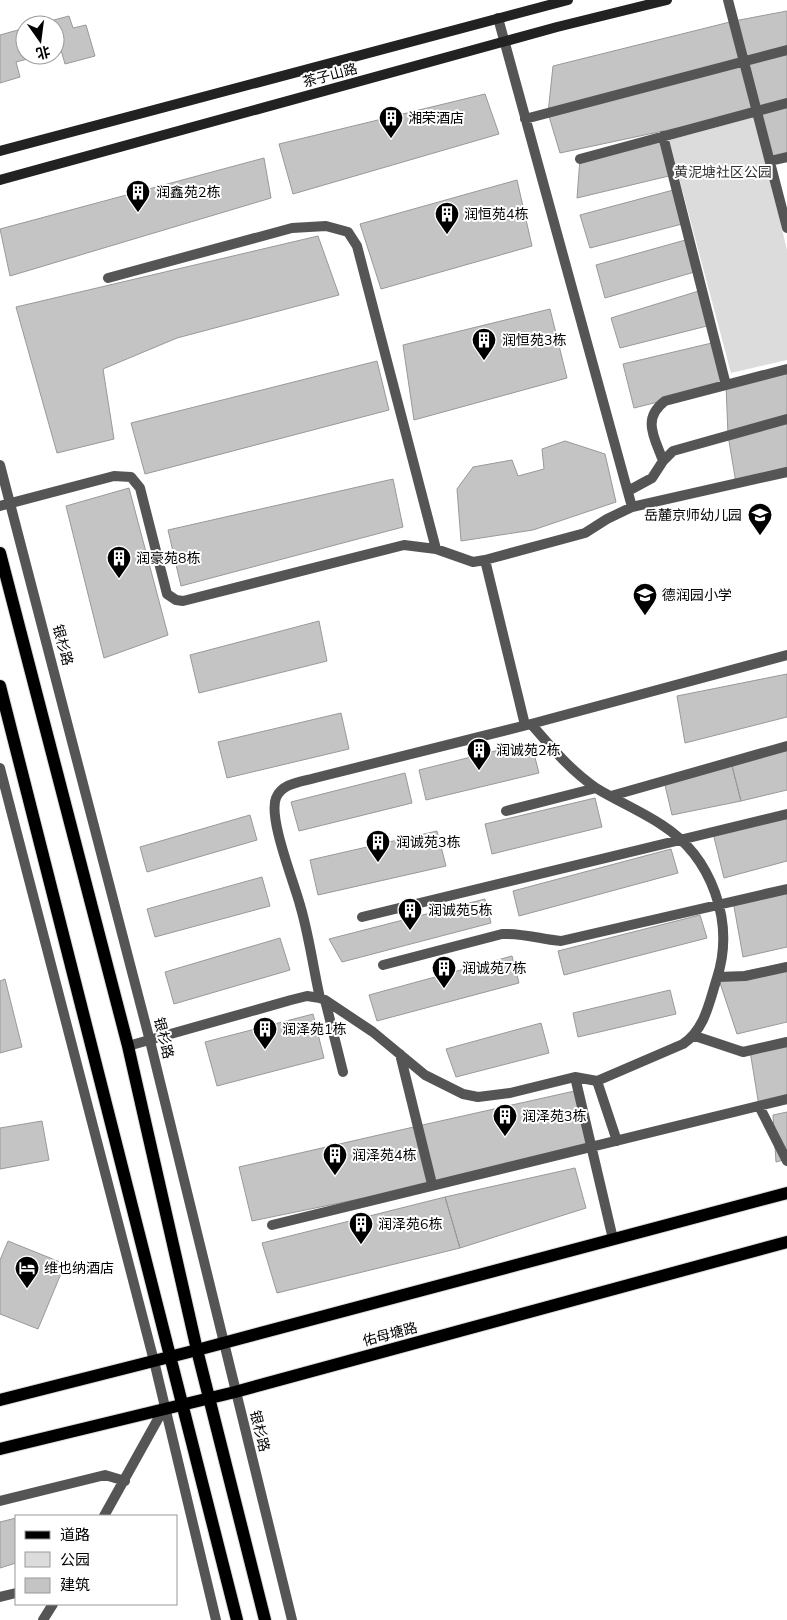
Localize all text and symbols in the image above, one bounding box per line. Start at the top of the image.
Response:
north arrow [15,15,65,65]
text: 北 [34,42,52,63]
street label: 茶子山路 [301,59,359,91]
building icon: 湘荣酒店 [378,105,404,139]
place label: 湘荣酒店 [408,109,464,127]
park label: 黄泥塘社区公园 [674,163,772,181]
building icon: 润鑫苑2栋 [125,179,151,213]
place label: 润鑫苑2栋 [156,183,220,201]
building icon: 润恒苑4栋 [434,201,460,235]
place label: 润恒苑4栋 [464,205,528,223]
building icon: 润恒苑3栋 [471,327,497,361]
place label: 润恒苑3栋 [502,331,566,349]
school or university icon: 岳麓京师幼儿园 [747,502,773,536]
place label: 岳麓京师幼儿园 [644,506,742,524]
building icon: 润豪苑8栋 [106,545,132,579]
place label: 润豪苑8栋 [136,549,200,567]
school or university icon: 德润园小学 [632,582,658,616]
place label: 德润园小学 [662,586,732,604]
street label: 银杉路 [49,622,77,668]
building icon: 润诚苑2栋 [466,737,492,771]
place label: 润诚苑2栋 [496,741,560,759]
building icon: 润诚苑3栋 [365,829,391,863]
place label: 润诚苑3栋 [396,833,460,851]
building icon: 润诚苑5栋 [397,897,423,931]
place label: 润诚苑5栋 [428,901,492,919]
building icon: 润诚苑7栋 [431,955,457,989]
place label: 润诚苑7栋 [462,959,526,977]
street label: 银杉路 [150,1015,178,1061]
building icon: 润泽苑1栋 [252,1016,278,1050]
place label: 润泽苑1栋 [282,1020,346,1038]
building icon: 润泽苑3栋 [492,1103,518,1137]
place label: 润泽苑3栋 [522,1107,586,1125]
building icon: 润泽苑4栋 [322,1142,348,1176]
place label: 润泽苑4栋 [352,1146,416,1164]
building icon: 润泽苑6栋 [348,1211,374,1245]
place label: 润泽苑6栋 [378,1215,442,1233]
hotel icon: 维也纳酒店 [14,1255,40,1289]
place label: 维也纳酒店 [44,1259,114,1277]
street label: 佑母塘路 [361,1318,419,1350]
street label: 银杉路 [246,1408,274,1454]
legend [15,1515,178,1605]
text: 道路 [60,1525,90,1544]
text: 公园 [60,1550,90,1569]
text: 建筑 [60,1575,90,1594]

